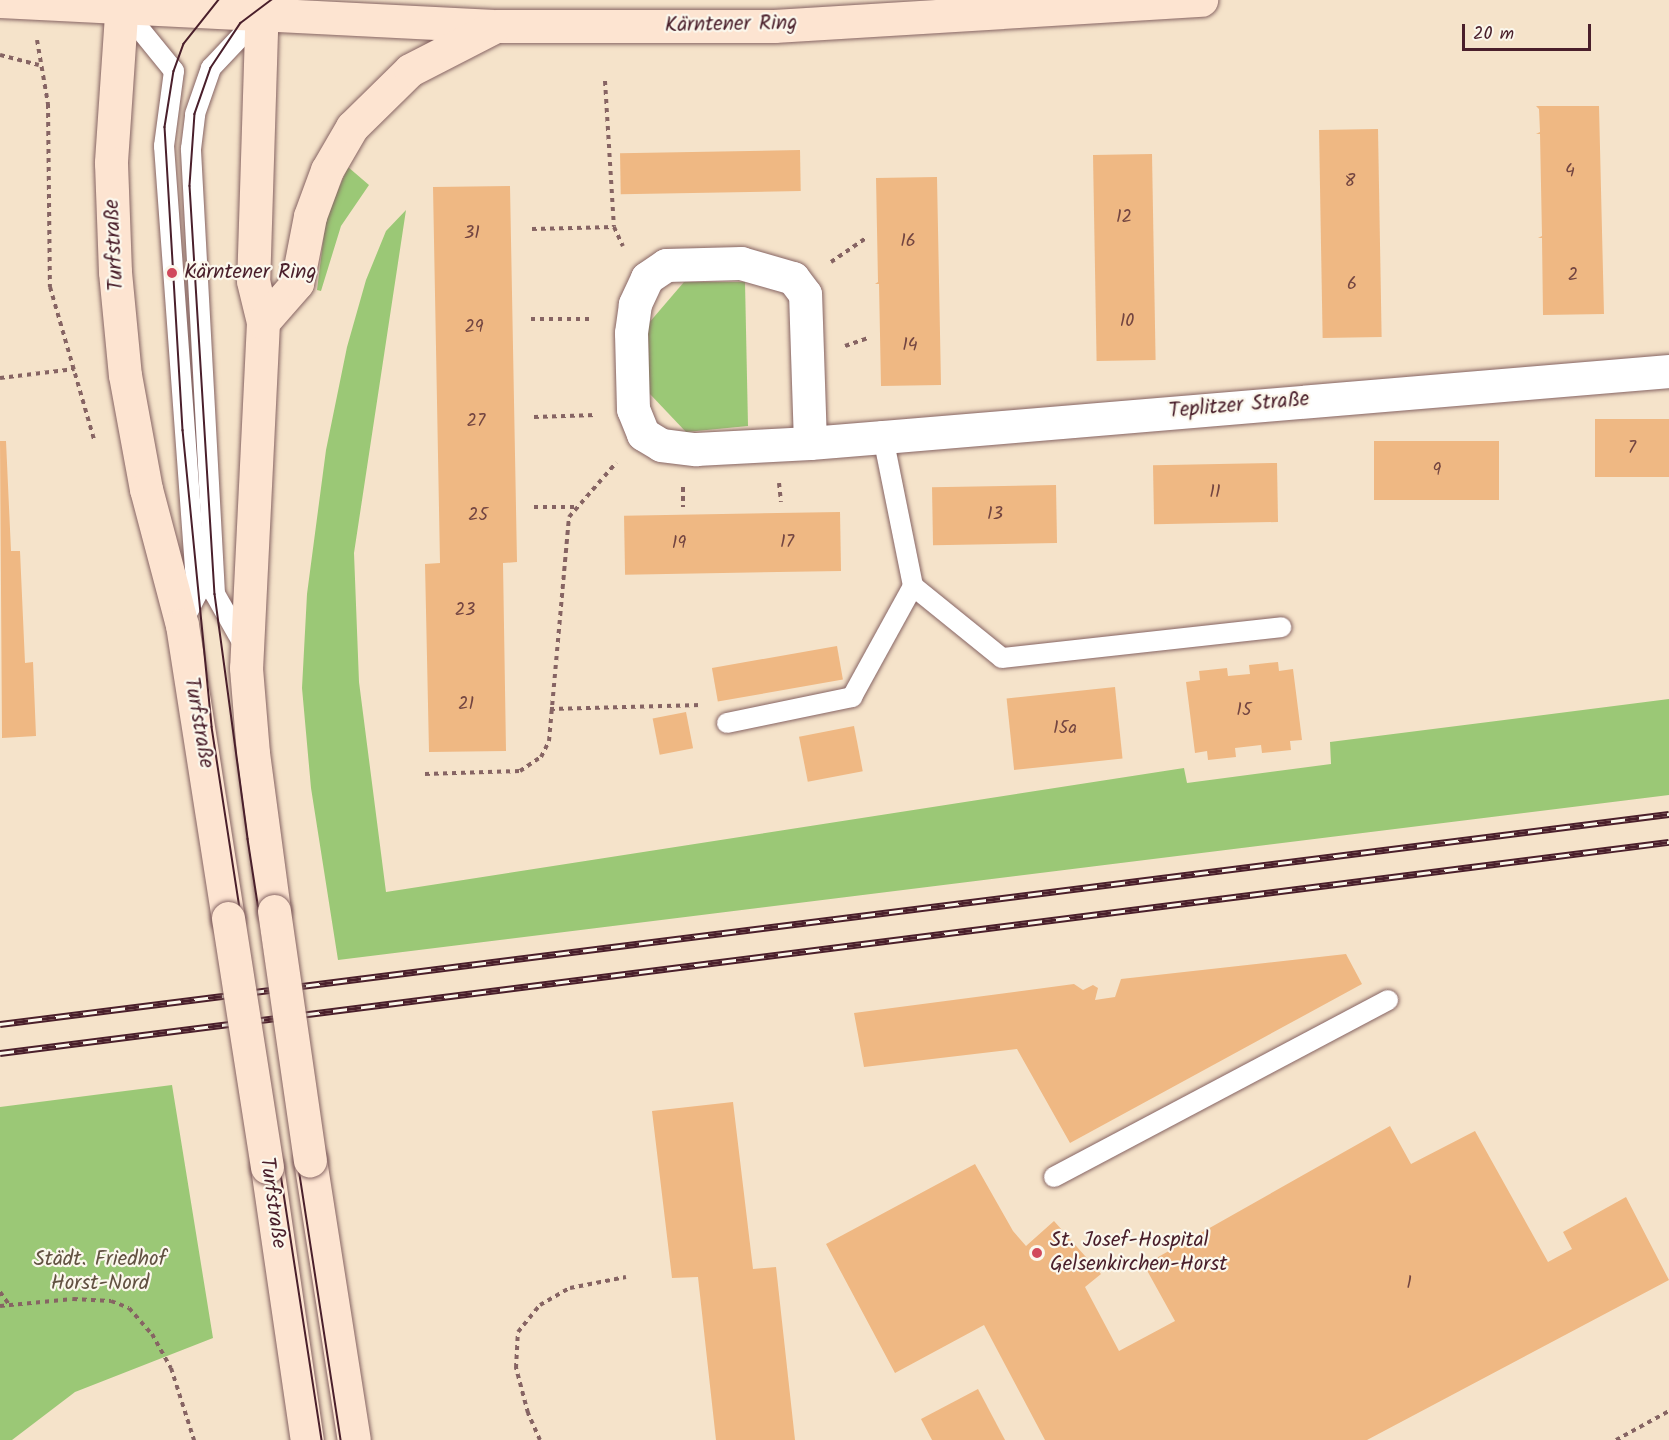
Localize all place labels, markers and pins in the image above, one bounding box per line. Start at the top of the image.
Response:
place label: Kärntener Ring [184,260,316,286]
marker: Kärntener Ring [165,266,179,280]
place label: St. Josef-Hospital Gelsenkirchen-Horst [1050,1228,1227,1278]
marker: St. Josef-Hospital Gelsenkirchen-Horst [1028,1244,1046,1262]

